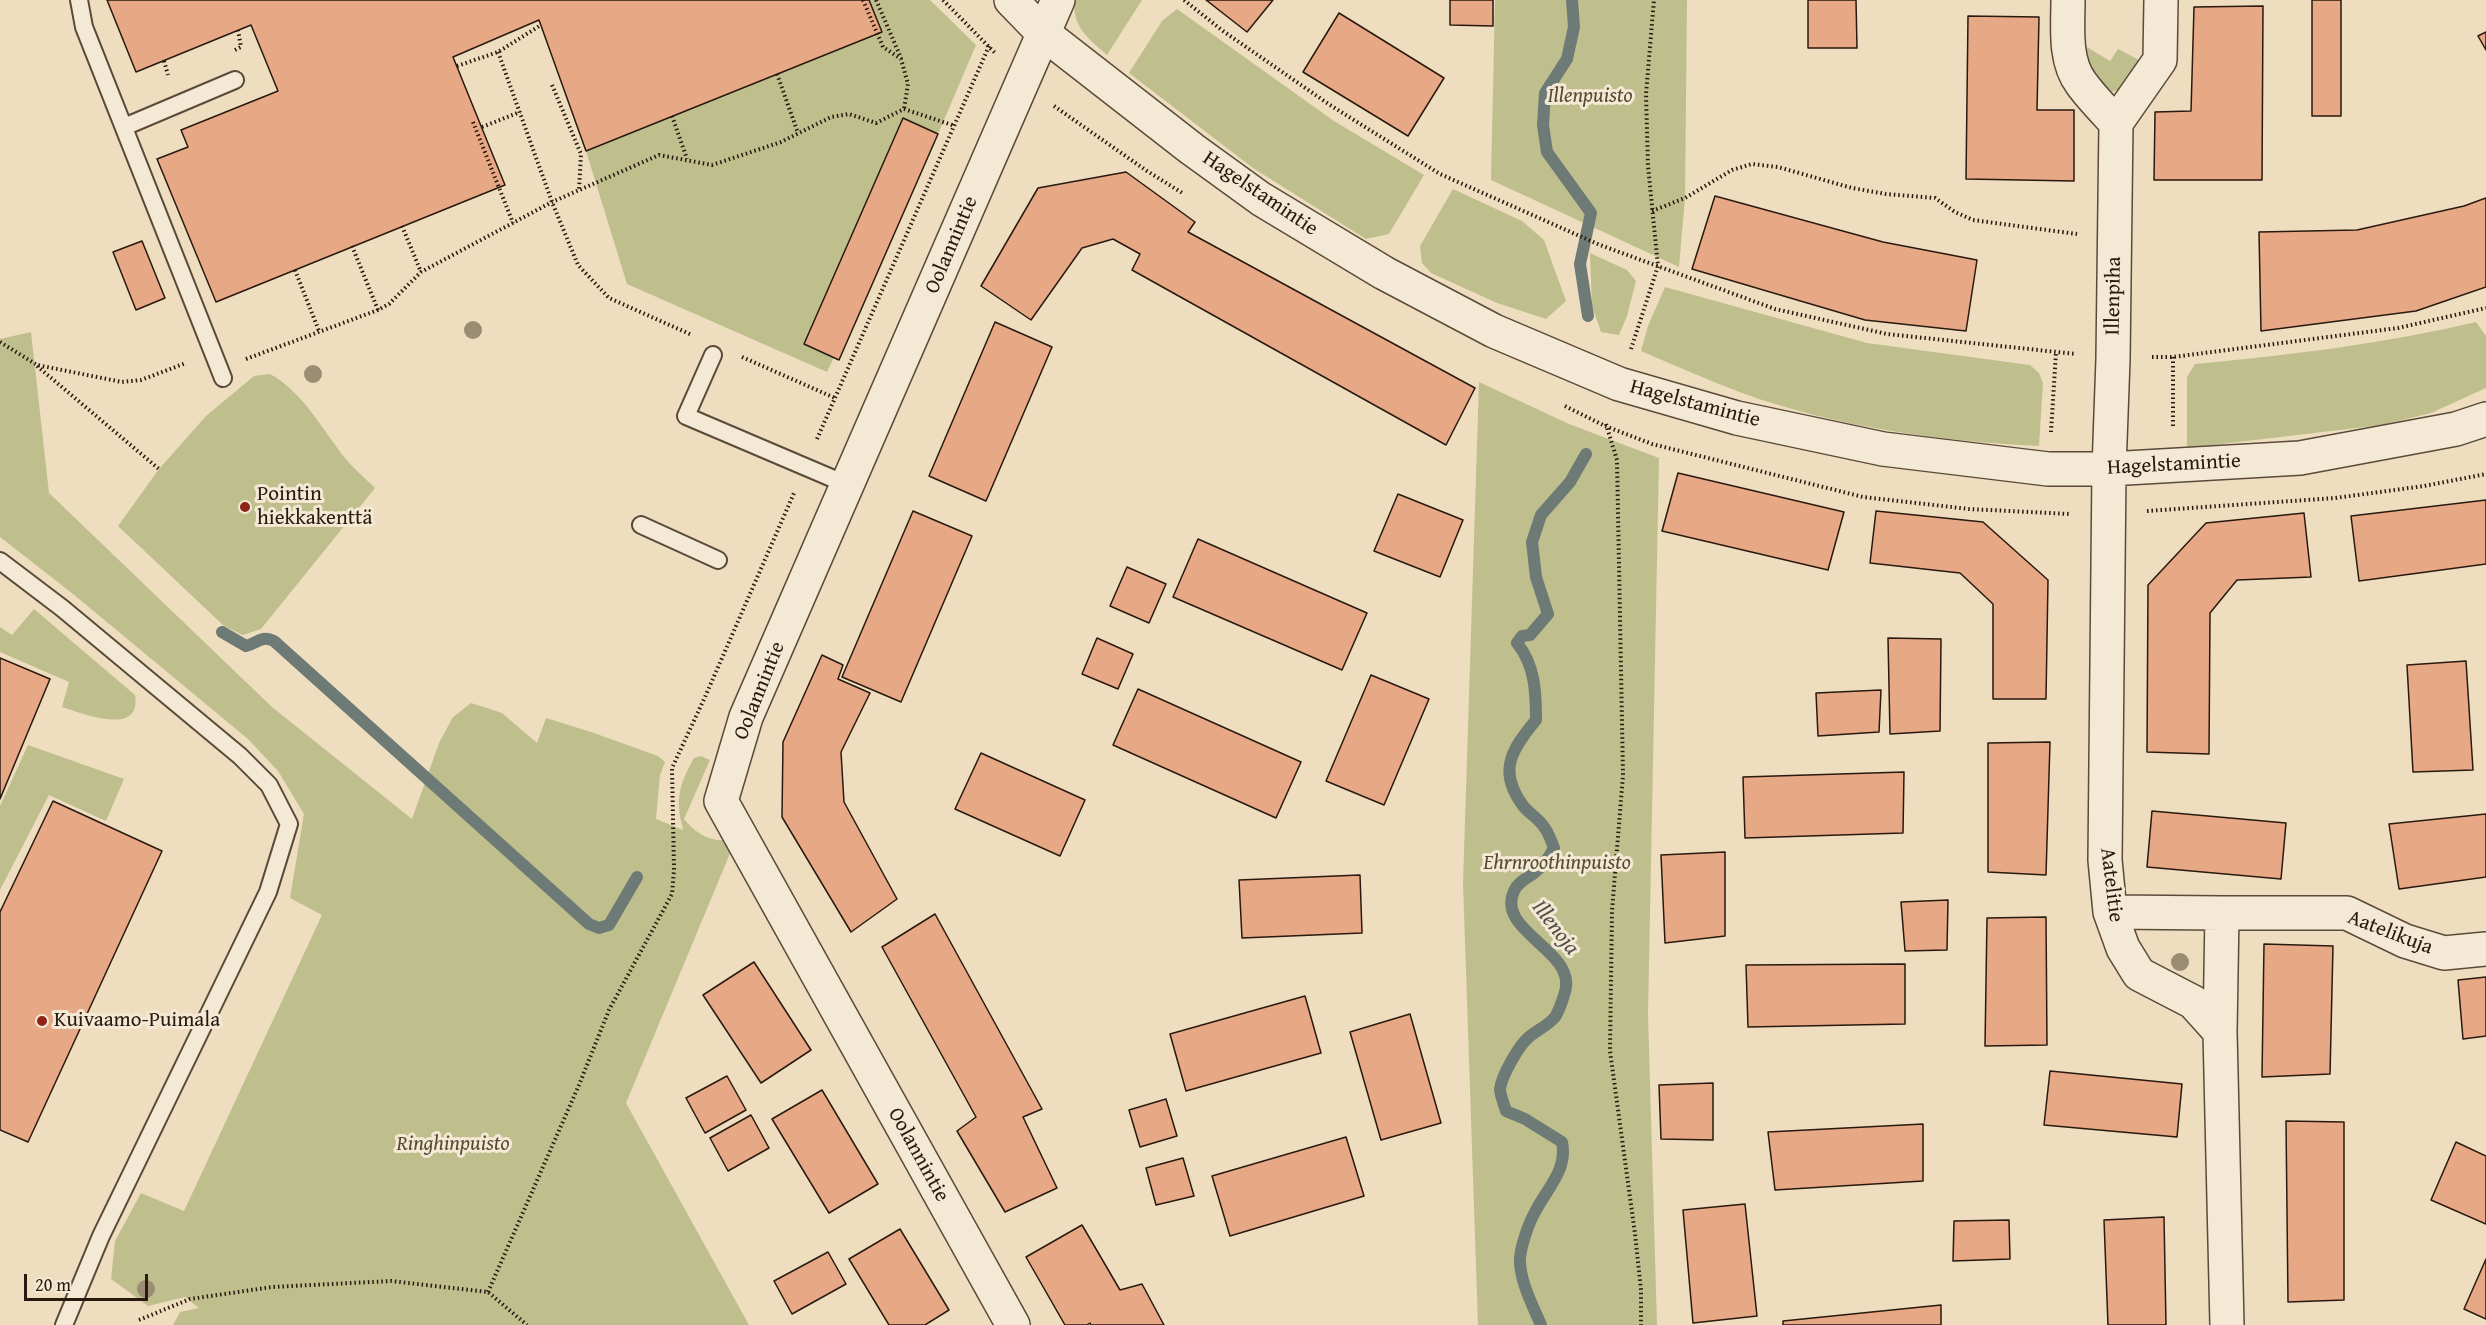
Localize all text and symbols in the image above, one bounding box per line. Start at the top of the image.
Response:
park label: Illenpuisto [1548,84,1632,110]
street label: Hagelstamintie [1198,146,1322,242]
street label: Oolannintie [920,192,984,298]
street label: Illenpiha [2101,256,2127,336]
street label: Hagelstamintie [1627,375,1763,433]
street label: Hagelstamintie [2107,449,2241,481]
place label: Pointin hiekkakenttä [257,482,372,532]
marker: Pointin hiekkakenttä [238,500,252,514]
street label: Oolannintie [729,638,791,744]
street label: Aatelitie [2094,846,2128,924]
park label: Ehrnroothinpuisto [1483,851,1631,877]
water label: Illenoja [1525,895,1585,961]
street label: Aatelikuja [2344,905,2436,961]
place label: Kuivaamo-Puimala [54,1008,220,1034]
marker: Kuivaamo-Puimala [35,1014,49,1028]
street label: Oolannintie [882,1104,954,1206]
park label: Ringhinpuisto [397,1132,509,1158]
scale bar [27,1262,152,1300]
text: 20 m [35,1271,71,1298]

